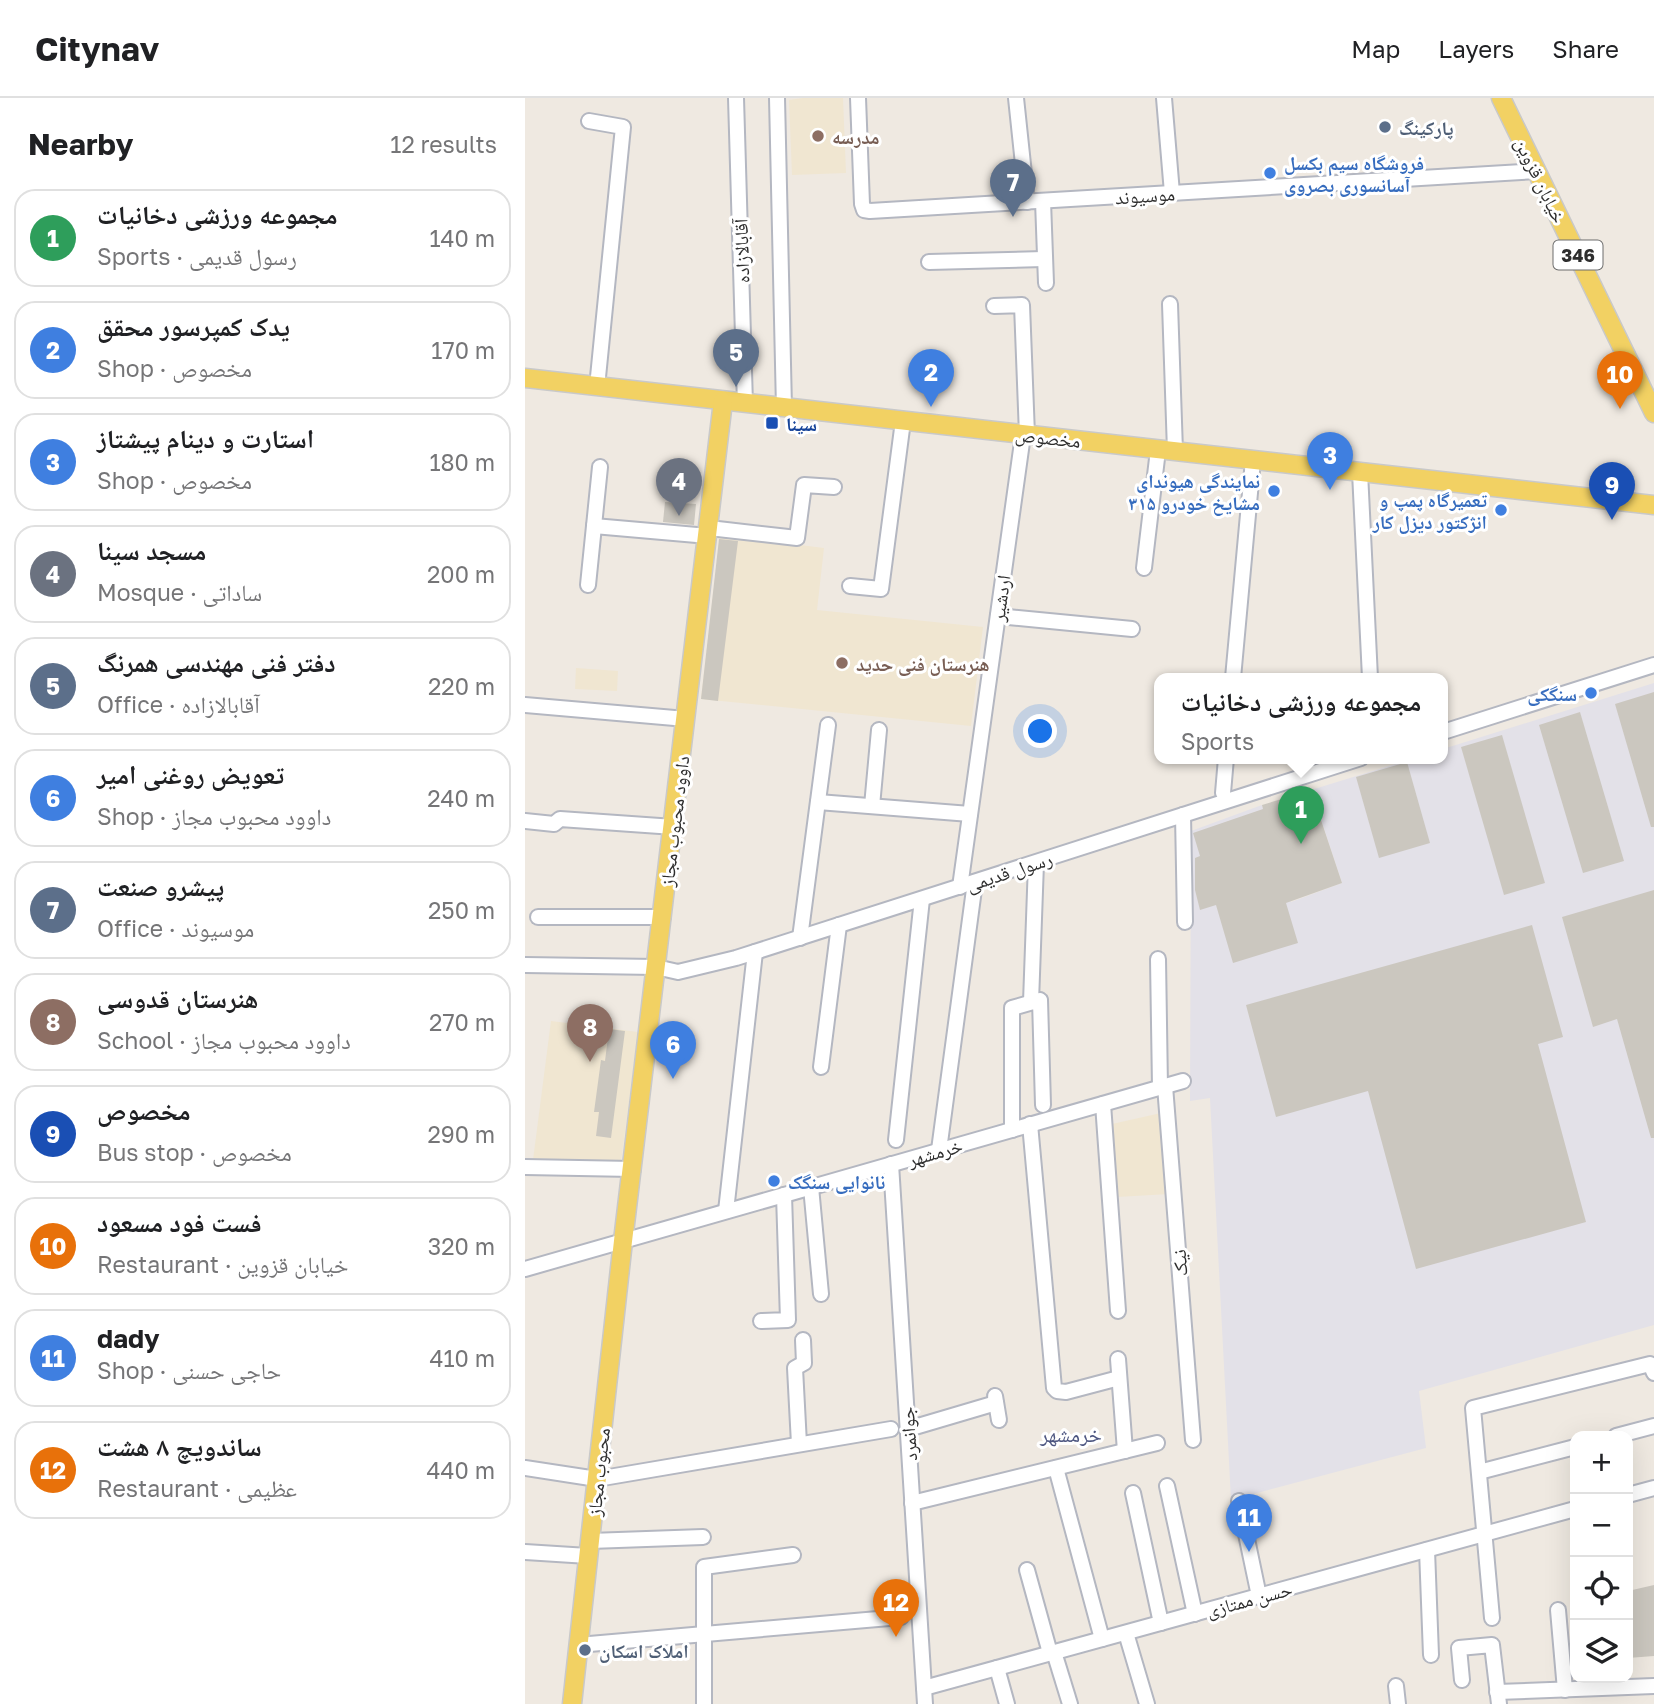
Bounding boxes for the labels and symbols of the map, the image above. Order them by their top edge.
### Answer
place label: پارکینگ [1399,116,1454,140]
marker: پارکینگ [1377,119,1393,135]
place label: مدرسه [832,125,880,148]
marker: مدرسه [810,128,826,144]
street label: خیابان قزوین [1510,134,1571,227]
place label: فروشگاه سیم بکسل آسانسوری بصروی [1284,151,1424,197]
pin: 7 [990,159,1036,217]
marker: فروشگاه سیم بکسل آسانسوری بصروی [1262,165,1278,181]
street label: موسیوند [1114,181,1176,210]
street label: آقابالازاده [728,217,755,284]
road number: 346 [1553,240,1603,270]
pin: 5 [713,329,759,387]
pin: 2 [908,349,954,407]
pin: 10 [1597,351,1643,409]
place label: سینا [786,412,817,435]
marker: سینا [764,415,780,431]
street label: مخصوص [1014,422,1082,453]
pin: 3 [1307,432,1353,490]
pin: 4 [656,458,702,516]
pin: 9 [1589,462,1635,520]
place label: نمایندگی هیوندای ۳۱۵ مشایخ خودرو [1128,469,1260,516]
marker: نمایندگی هیوندای ۳۱۵ مشایخ خودرو [1266,483,1282,499]
place label: تعمیرگاه پمپ و انژکتور دیزل کار [1372,488,1488,534]
marker: تعمیرگاه پمپ و انژکتور دیزل کار [1493,502,1509,518]
street label: اردشیر [985,573,1016,624]
place label: هنرستان فنی حدید [856,652,990,676]
marker: هنرستان فنی حدید [834,655,850,671]
place label: سنگکی [1527,682,1577,706]
marker: سنگکی [1583,685,1599,701]
your location [1023,714,1057,748]
street label: داوود محبوب مجاز [654,754,694,889]
pin: 1 [1278,786,1324,844]
street label: رسول قدیمی [963,846,1055,897]
pin: 8 [567,1004,613,1062]
pin: 6 [650,1021,696,1079]
street label: خرمشهر [904,1133,965,1172]
place label: نانوایی سنگک [788,1170,885,1194]
marker: نانوایی سنگک [766,1173,782,1189]
street label: نیک [1167,1249,1192,1277]
street label: جوانمرد [895,1406,922,1462]
district label: خرمشهر [1039,1421,1102,1447]
street label: محبوب مجاز [582,1427,615,1518]
pin: 11 [1226,1494,1272,1552]
street label: حسن ممتازی [1204,1577,1295,1622]
pin: 12 [873,1579,919,1637]
place label: املاک اسکان [599,1639,689,1663]
marker: املاک اسکان [577,1642,593,1658]

